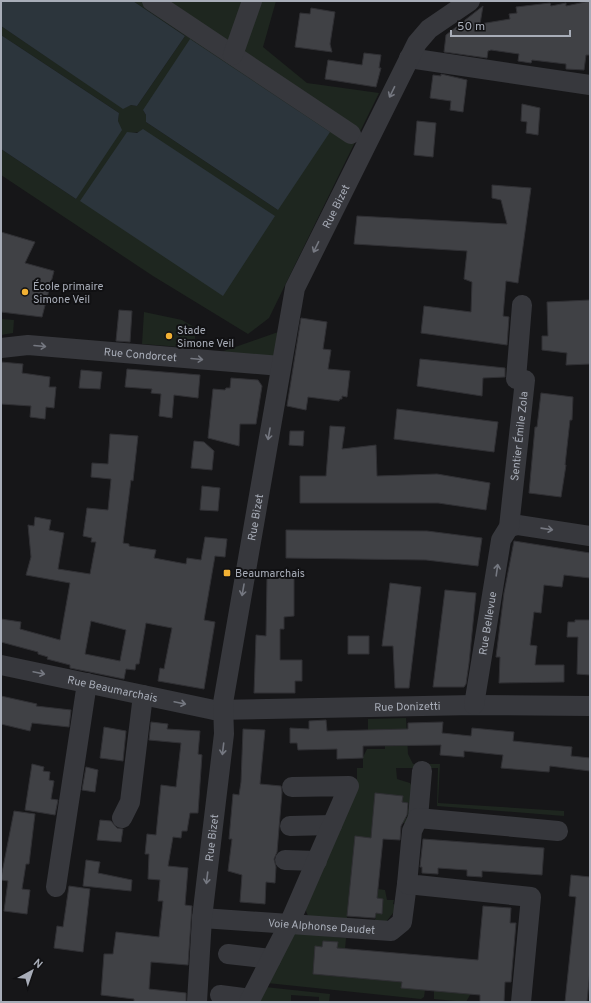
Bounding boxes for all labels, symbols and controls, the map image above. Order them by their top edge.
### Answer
scale bar [451,12,570,38]
text: 50 m [457,19,485,35]
one-way arrow [388,86,395,98]
street label: Rue Bizet [320,182,353,231]
one-way arrow [312,240,319,252]
place label: École primaire Simone Veil [33,279,103,307]
marker: École primaire Simone Veil [20,287,30,297]
place label: Stade Simone Veil [177,324,234,351]
marker: Stade Simone Veil [164,331,174,341]
one-way arrow [33,342,46,349]
street label: Rue Condorcet [103,345,177,365]
one-way arrow [190,356,203,363]
street label: Sentier Émile Zola [508,390,532,482]
one-way arrow [265,427,273,440]
street label: Rue Bizet [245,493,267,542]
one-way arrow [541,525,554,533]
one-way arrow [493,564,501,577]
place label: Beaumarchais [235,567,305,581]
marker: Beaumarchais [222,568,232,578]
one-way arrow [238,583,246,596]
street label: Rue Bellevue [476,590,500,656]
one-way arrow [32,670,45,678]
street label: Rue Beaumarchais [66,673,159,706]
one-way arrow [173,699,186,707]
street label: Rue Donizetti [374,700,441,715]
one-way arrow [219,742,227,755]
street label: Rue Bizet [203,814,222,862]
one-way arrow [203,871,211,884]
street label: Voie Alphonse Daudet [268,917,376,938]
north arrow [12,951,52,991]
text: N [30,956,45,972]

